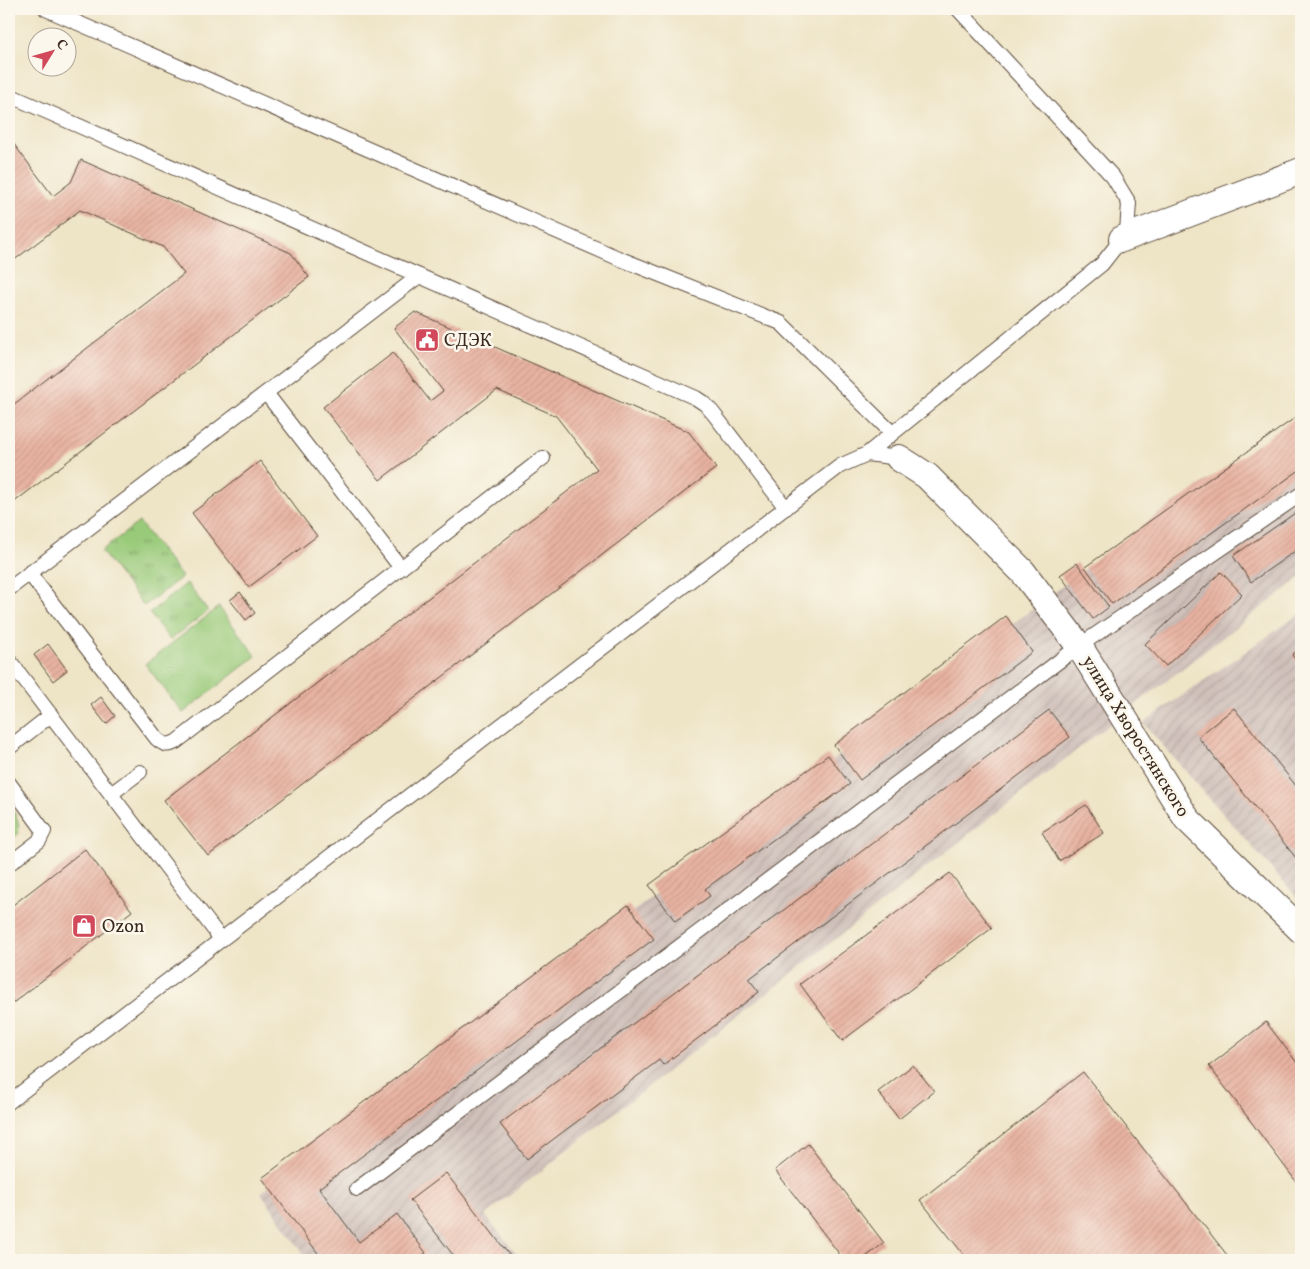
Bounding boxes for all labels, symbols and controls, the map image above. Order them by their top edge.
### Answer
north arrow [28,28,78,78]
text: С [51,36,71,54]
public building icon: СДЭК [414,327,440,353]
place label: СДЭК [444,329,492,354]
street label: улица Хворостянского [1075,651,1195,822]
shop icon: Ozon [71,913,97,939]
place label: Ozon [102,915,145,940]

